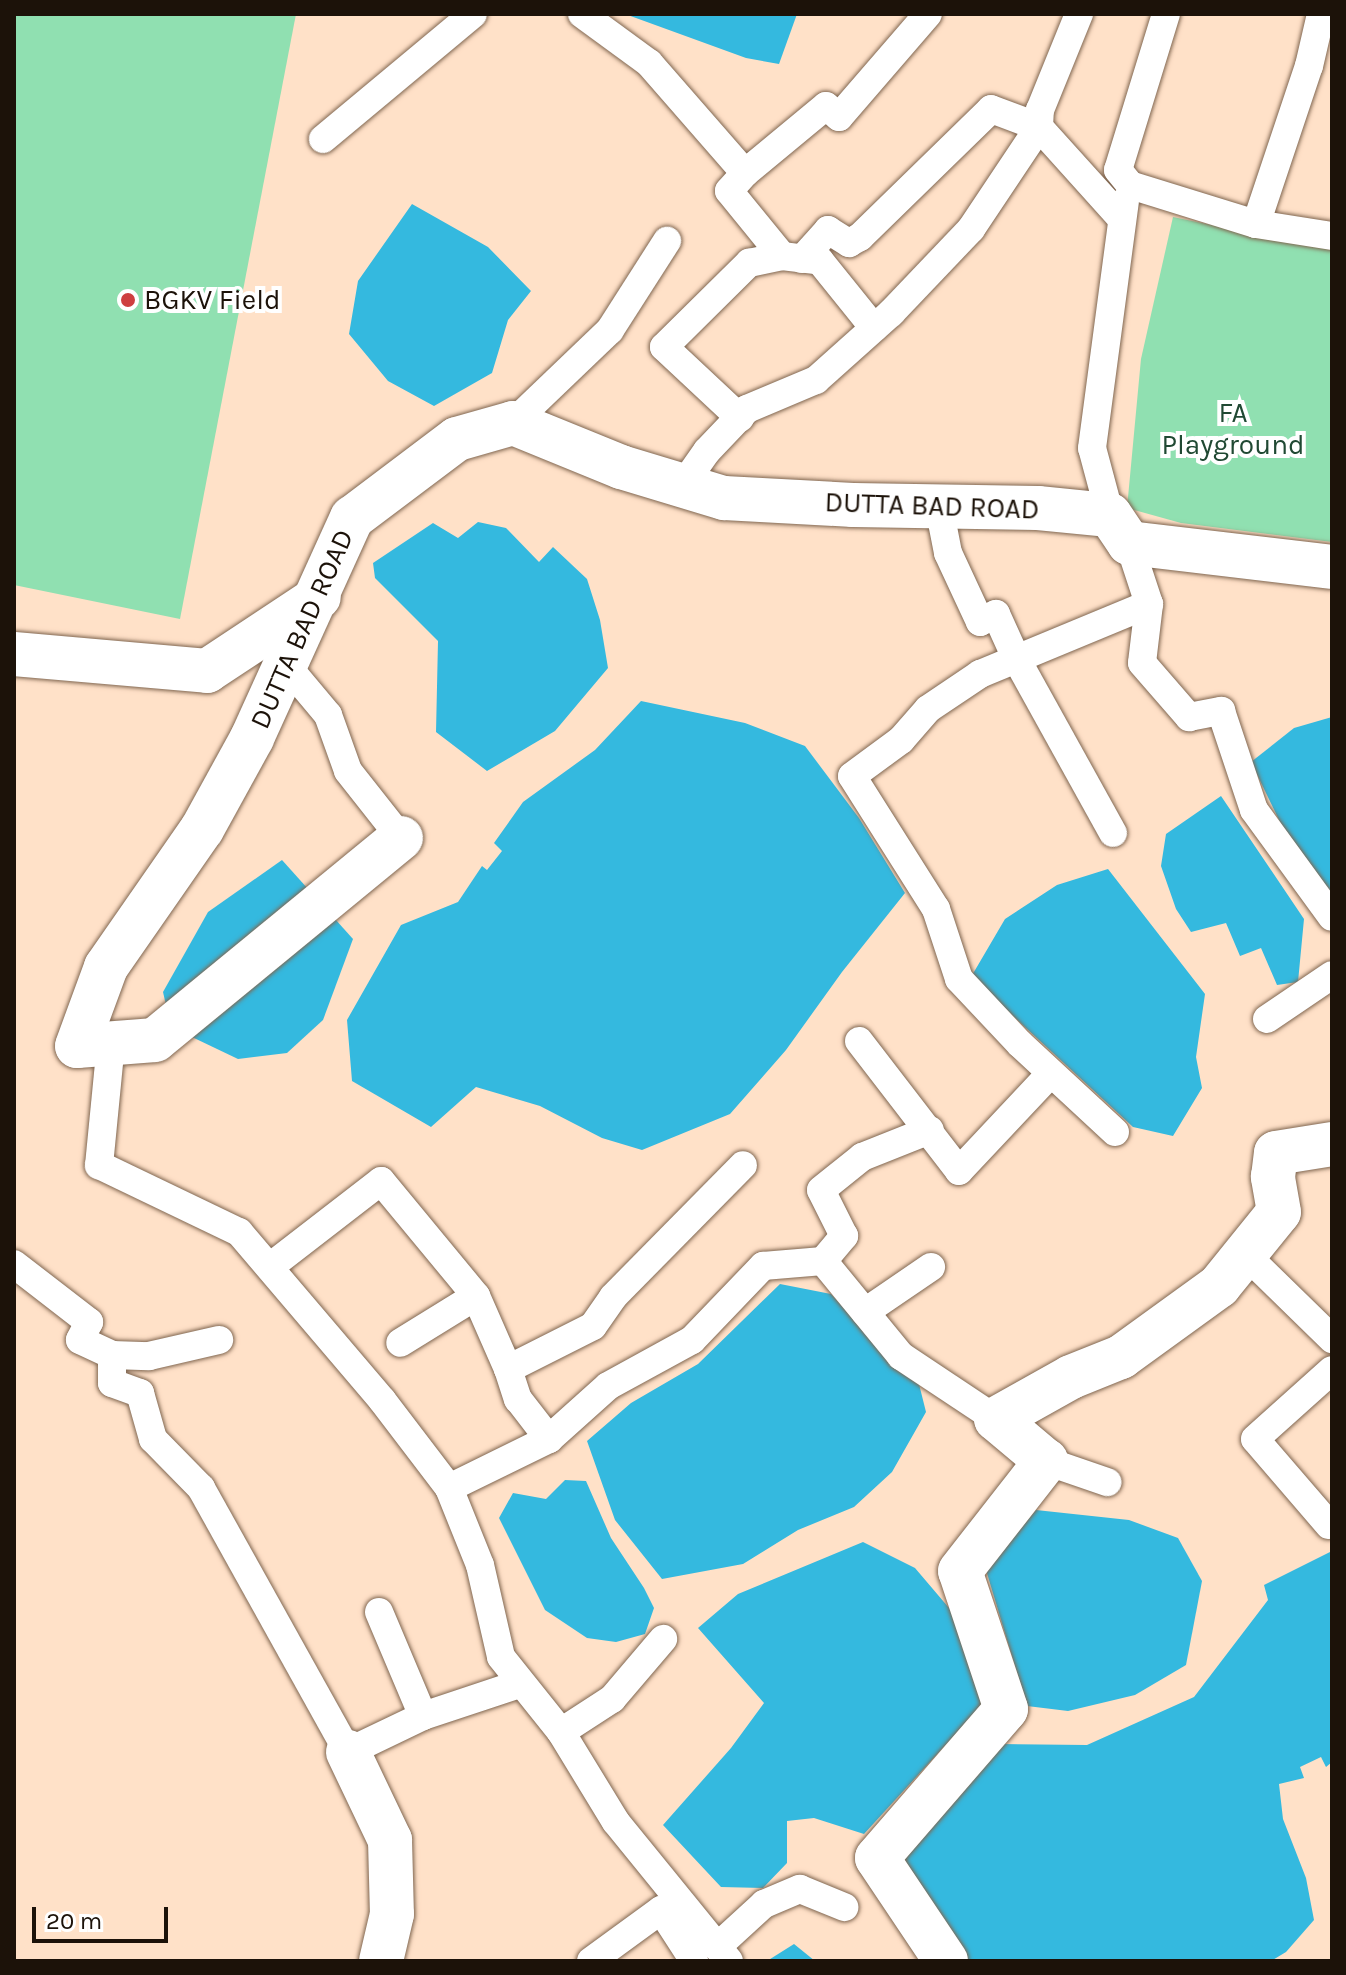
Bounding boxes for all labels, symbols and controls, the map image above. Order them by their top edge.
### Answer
place label: BGKV Field [144,283,281,317]
marker: BGKV Field [119,291,137,309]
park label: FA Playground [1161,396,1305,462]
street label: DUTTA BAD ROAD [824,485,1040,527]
street label: DUTTA BAD ROAD [243,524,361,734]
scale bar [36,1891,172,1941]
text: 20 m [46,1907,102,1935]

